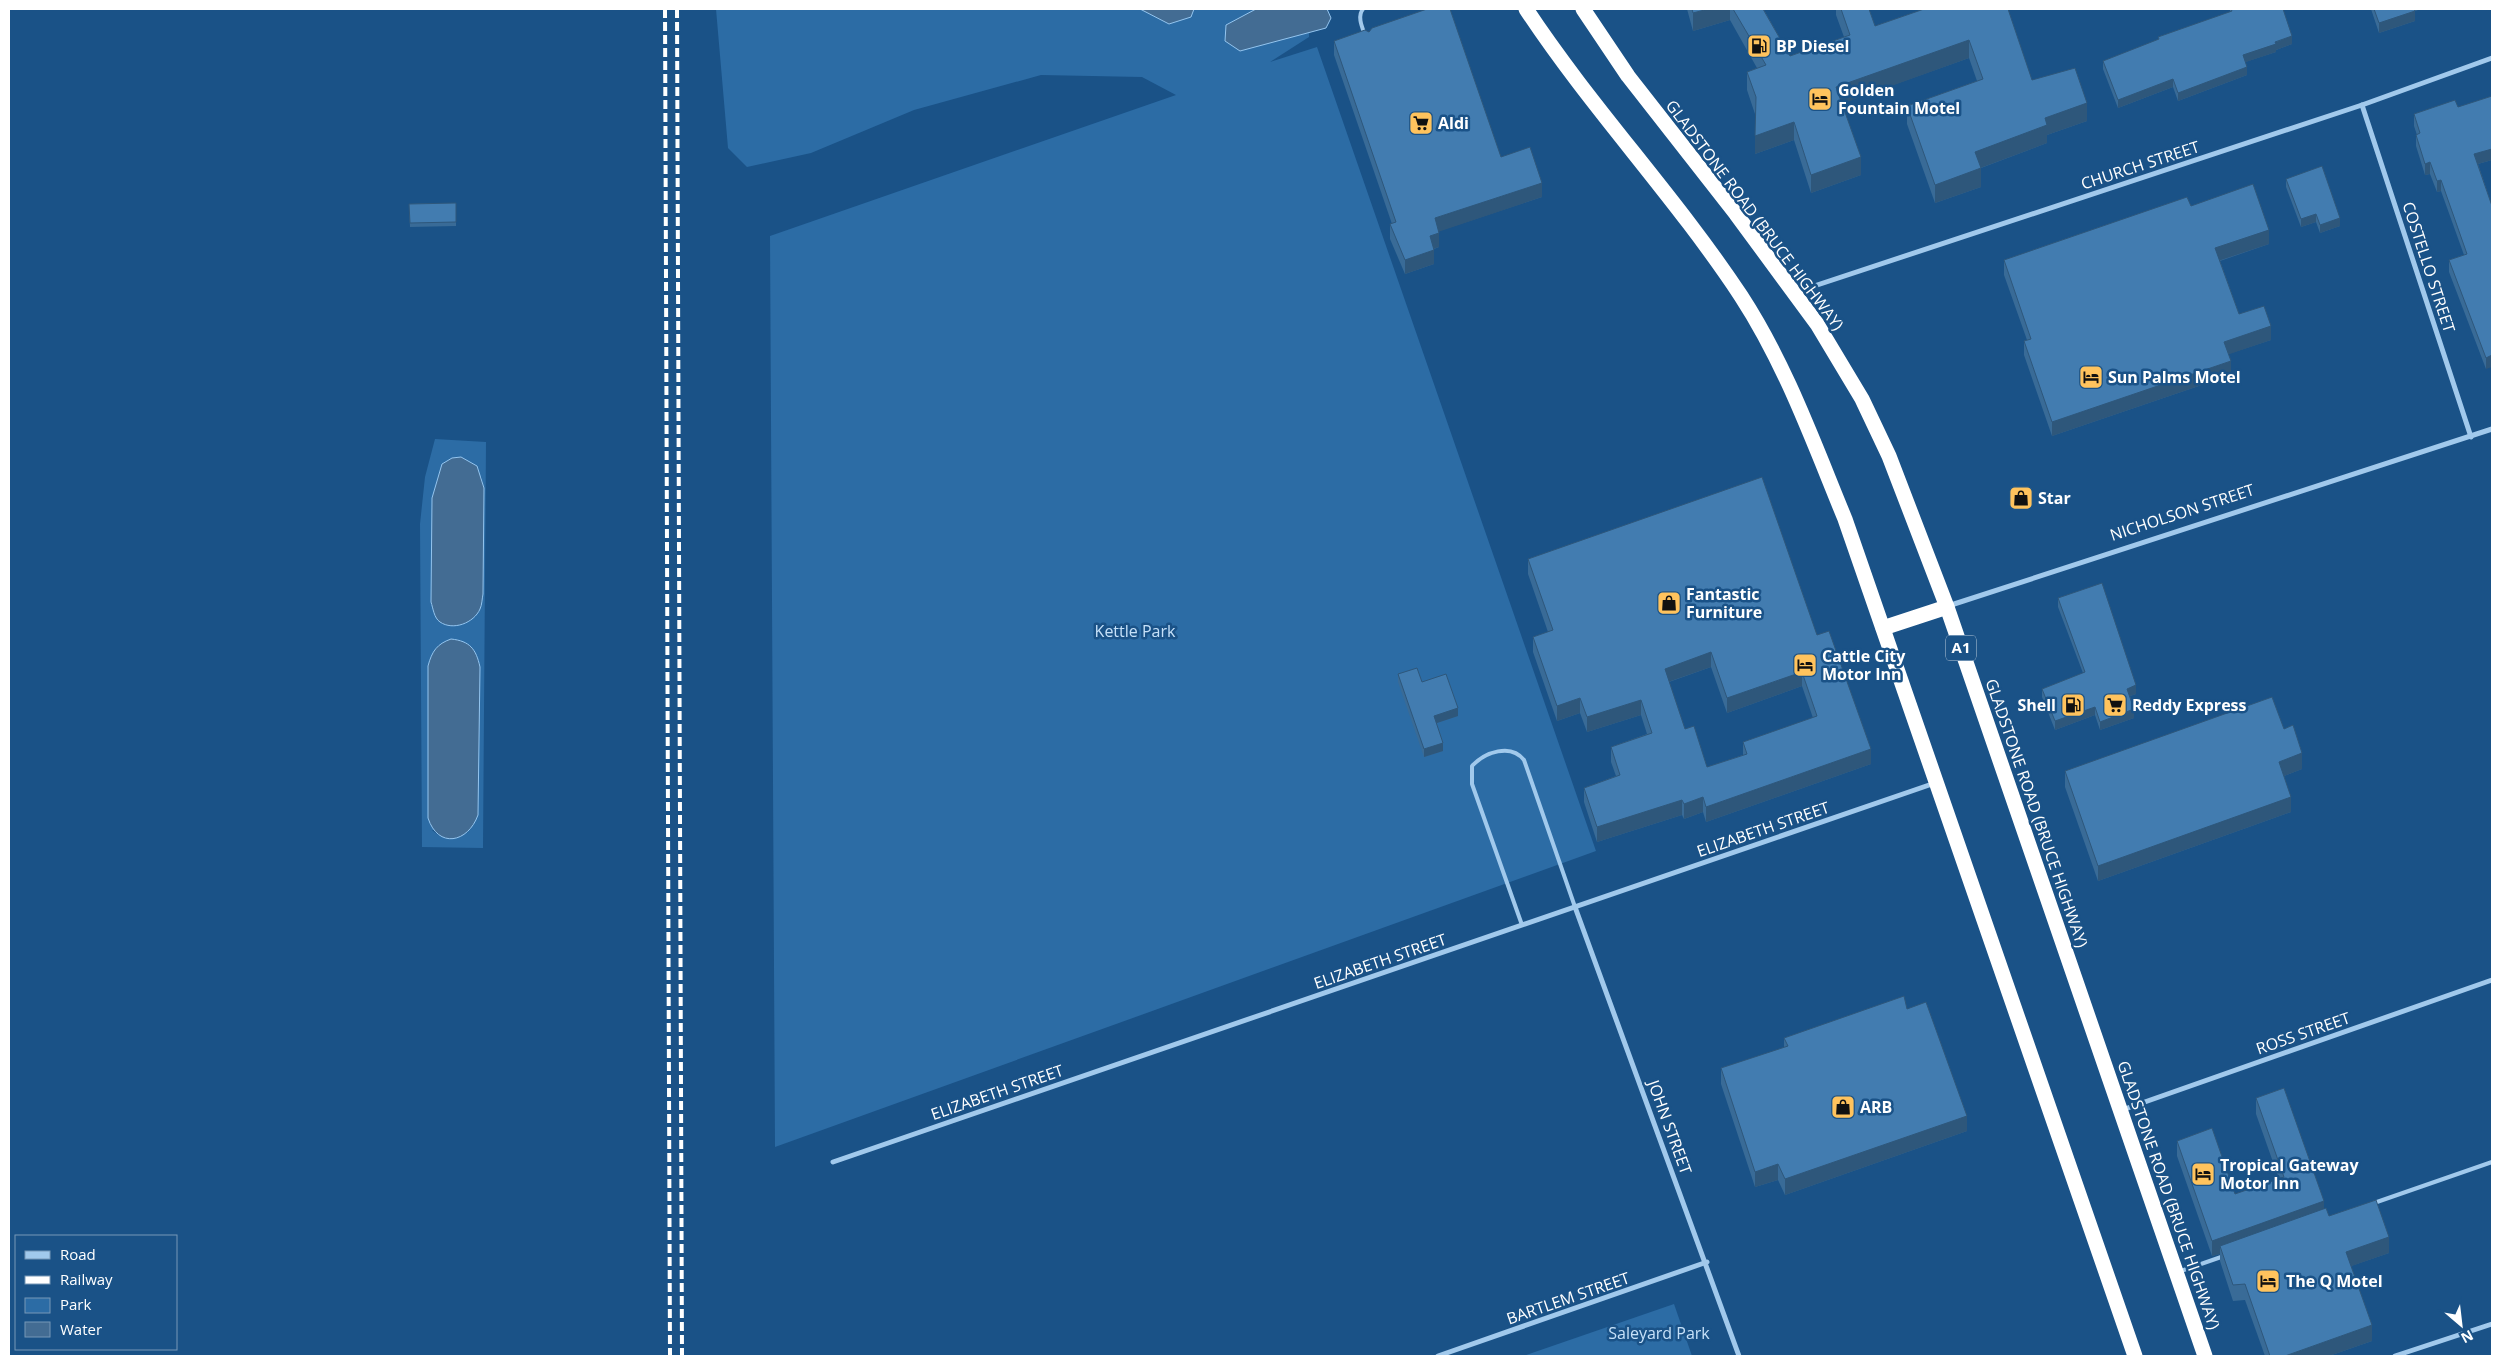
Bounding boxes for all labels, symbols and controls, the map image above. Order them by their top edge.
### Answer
fuel station icon: BP Diesel [1746,33,1772,59]
place label: BP Diesel [1776,35,1849,57]
place label: Golden Fountain Motel [1838,79,1960,119]
hotel icon: Golden Fountain Motel [1807,86,1833,112]
street label: GLADSTONE ROAD (BRUCE HIGHWAY) [1661,95,1849,335]
supermarket icon: Aldi [1408,110,1434,136]
place label: Aldi [1438,112,1469,134]
street label: CHURCH STREET [2078,135,2202,195]
street label: COSTELLO STREET [2397,199,2461,335]
hotel icon: Sun Palms Motel [2078,364,2104,390]
place label: Sun Palms Motel [2108,366,2241,388]
street label: NICHOLSON STREET [2107,478,2257,546]
shop icon: Star [2008,485,2034,511]
place label: Star [2038,487,2071,509]
place label: Fantastic Furniture [1686,583,1762,623]
shop icon: Fantastic Furniture [1656,590,1682,616]
park label: Kettle Park [1095,620,1176,642]
road number: A1 [1946,636,1976,660]
place label: Cattle City Motor Inn [1822,645,1906,685]
hotel icon: Cattle City Motor Inn [1792,652,1818,678]
street label: GLADSTONE ROAD (BRUCE HIGHWAY) [1981,676,2094,951]
fuel station icon: Shell [2060,692,2086,718]
supermarket icon: Reddy Express [2102,692,2128,718]
place label: Shell [2017,694,2056,716]
place label: Reddy Express [2132,694,2247,716]
street label: ELIZABETH STREET [1694,796,1832,862]
street label: ELIZABETH STREET [1311,928,1449,994]
street label: ROSS STREET [2253,1007,2353,1059]
street label: GLADSTONE ROAD (BRUCE HIGHWAY) [2113,1058,2226,1333]
street label: ELIZABETH STREET [928,1059,1066,1125]
street label: JOHN STREET [1642,1075,1697,1177]
shop icon: ARB [1830,1094,1856,1120]
place label: ARB [1860,1096,1892,1118]
place label: Tropical Gateway Motor Inn [2220,1154,2359,1194]
hotel icon: Tropical Gateway Motor Inn [2190,1161,2216,1187]
legend [15,1235,178,1350]
text: Road [60,1244,96,1264]
street label: BARTLEM STREET [1503,1267,1633,1329]
hotel icon: The Q Motel [2255,1268,2281,1294]
text: Railway [60,1269,113,1289]
place label: The Q Motel [2286,1270,2383,1292]
text: Park [60,1294,91,1314]
north arrow [2436,1300,2486,1350]
text: Water [60,1319,102,1339]
park label: Saleyard Park [1608,1322,1710,1344]
text: N [2458,1326,2477,1348]

